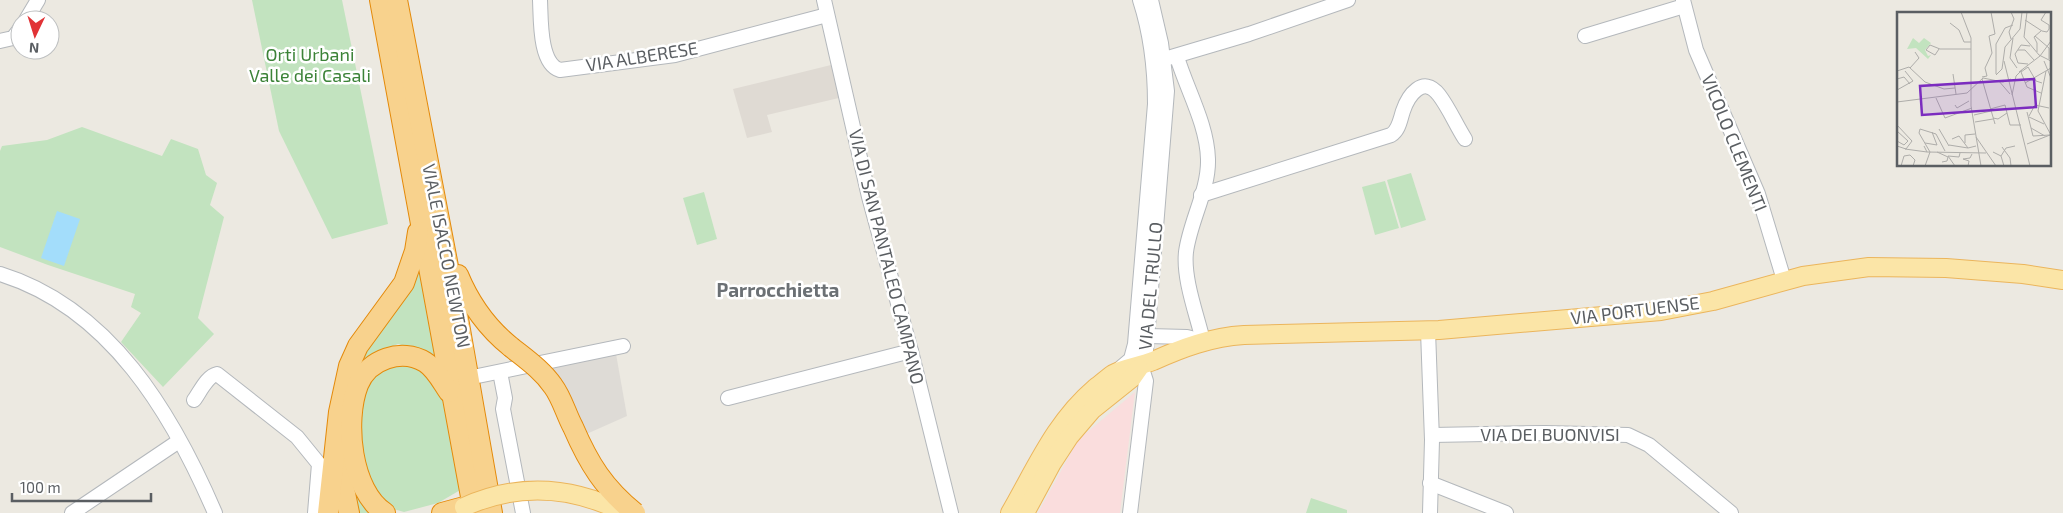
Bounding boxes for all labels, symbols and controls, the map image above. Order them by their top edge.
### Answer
north arrow [10,10,60,60]
inset map [1897,12,2050,166]
street label: VIA ALBERESE [584,36,699,76]
text: N [28,40,40,57]
park label: Orti Urbani Valle dei Casali [249,43,371,86]
street label: VICOLO CLEMENTI [1697,71,1772,214]
street label: VIA DI SAN PANTALEO CAMPANO [845,127,929,387]
street label: VIALE ISACCO NEWTON [418,162,476,350]
street label: VIA DEL TRULLO [1133,221,1167,351]
district label: Parrocchietta [717,278,839,301]
street label: VIA PORTUENSE [1569,291,1700,329]
street label: VIA DEI BUONVISI [1480,423,1620,445]
scale bar [12,470,151,502]
text: 100 m [20,478,61,496]

